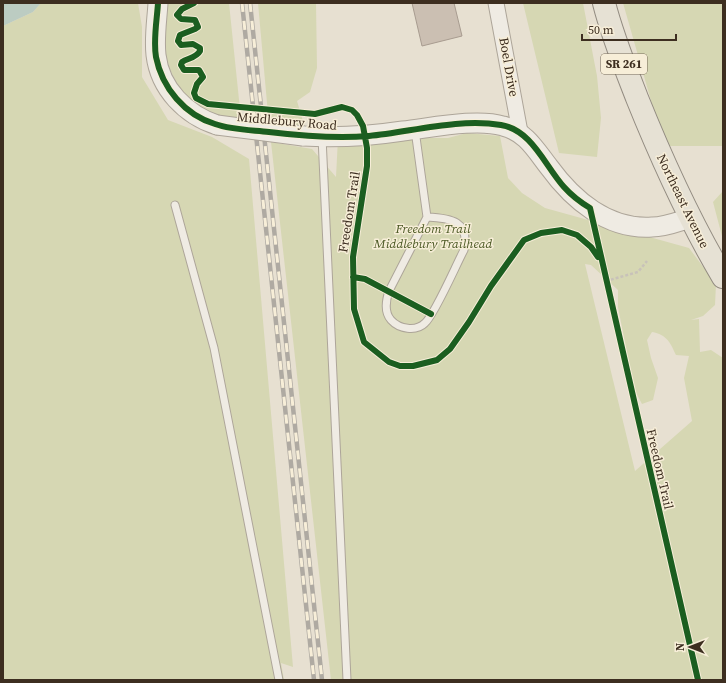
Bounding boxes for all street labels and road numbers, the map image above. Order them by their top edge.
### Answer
street label: Boel Drive [495,36,523,98]
road number: SR 261 [601,54,647,74]
street label: Middlebury Road [236,108,338,134]
street label: Northeast Avenue [653,151,713,251]
street label: Freedom Trail [334,170,364,254]
street label: Freedom Trail [642,427,678,511]

